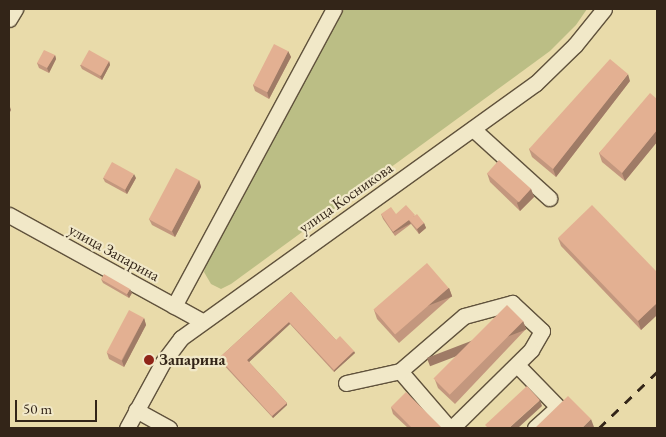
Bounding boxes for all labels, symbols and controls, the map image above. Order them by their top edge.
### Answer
street label: улица Косникова [295,159,397,237]
street label: улица Запарина [65,220,163,286]
place label: Запарина [159,350,225,370]
marker: Запарина [143,354,155,366]
scale bar [18,390,100,422]
text: 50 m [23,399,52,418]

